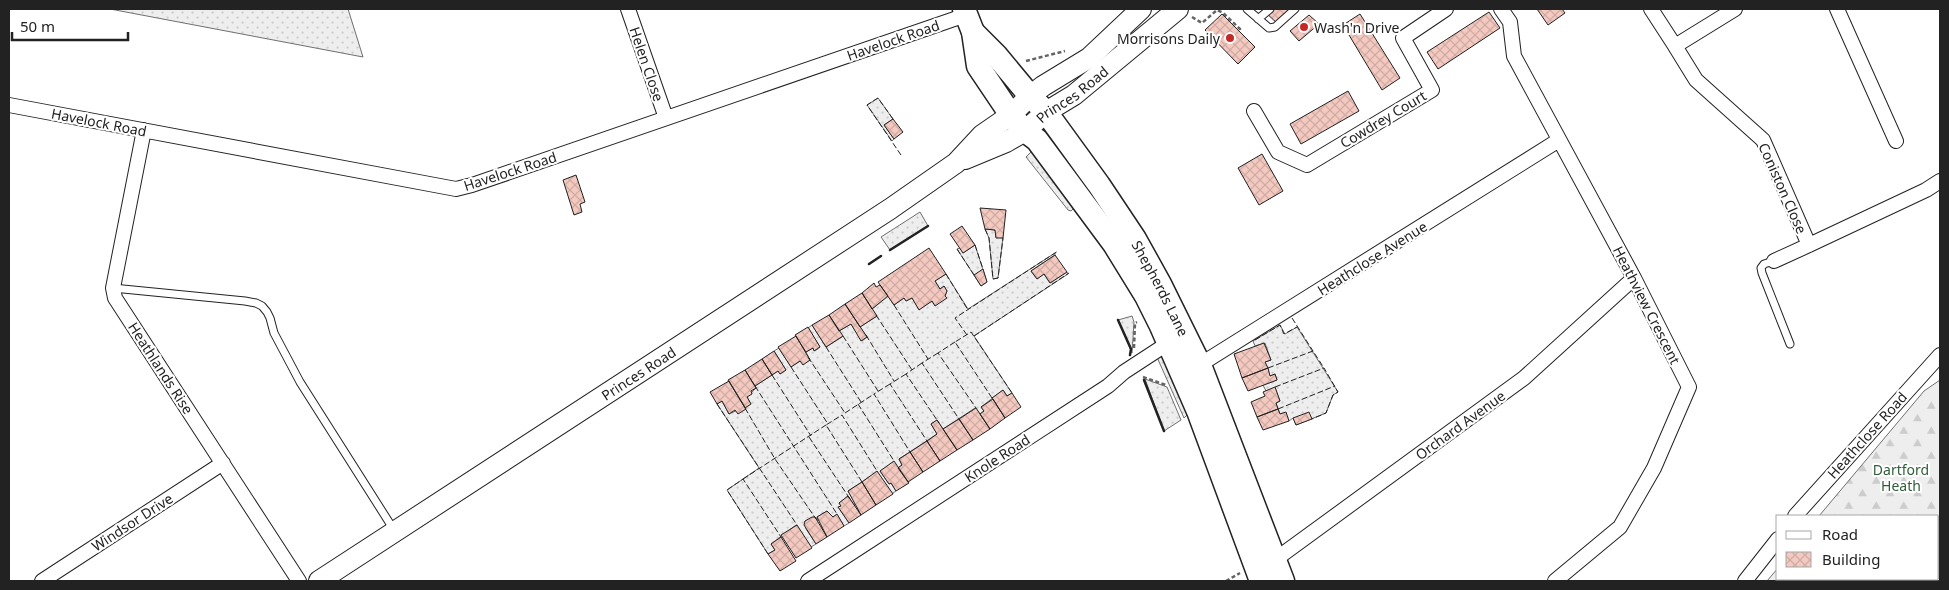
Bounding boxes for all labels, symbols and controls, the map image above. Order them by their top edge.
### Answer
scale bar [12,10,129,42]
street label: Havelock Road [844,15,942,65]
text: 50 m [20,16,55,36]
place label: Wash'n Drive [1314,18,1400,37]
marker: Wash'n Drive [1298,21,1310,33]
street label: Helen Close [625,24,669,104]
place label: Morrisons Daily [1117,29,1221,48]
marker: Morrisons Daily [1224,32,1236,44]
street label: Princes Road [1031,61,1112,127]
street label: Cowdrey Court [1336,86,1430,152]
street label: Havelock Road [50,103,148,141]
street label: Coniston Close [1754,140,1812,237]
street label: Havelock Road [461,147,559,195]
street label: Heathclose Avenue [1314,216,1431,299]
street label: Shepherds Lane [1128,237,1194,339]
street label: Heathview Crescent [1609,243,1685,367]
street label: Heathlands Rise [124,318,198,418]
street label: Princes Road [597,342,679,404]
street label: Orchard Avenue [1411,386,1509,464]
street label: Heathclose Road [1823,388,1911,482]
street label: Knole Road [961,430,1033,486]
park label: Dartford Heath [1873,460,1929,495]
street label: Windsor Drive [88,489,176,555]
legend [1776,515,1939,580]
text: Road [1822,524,1858,544]
text: Building [1822,549,1880,569]

